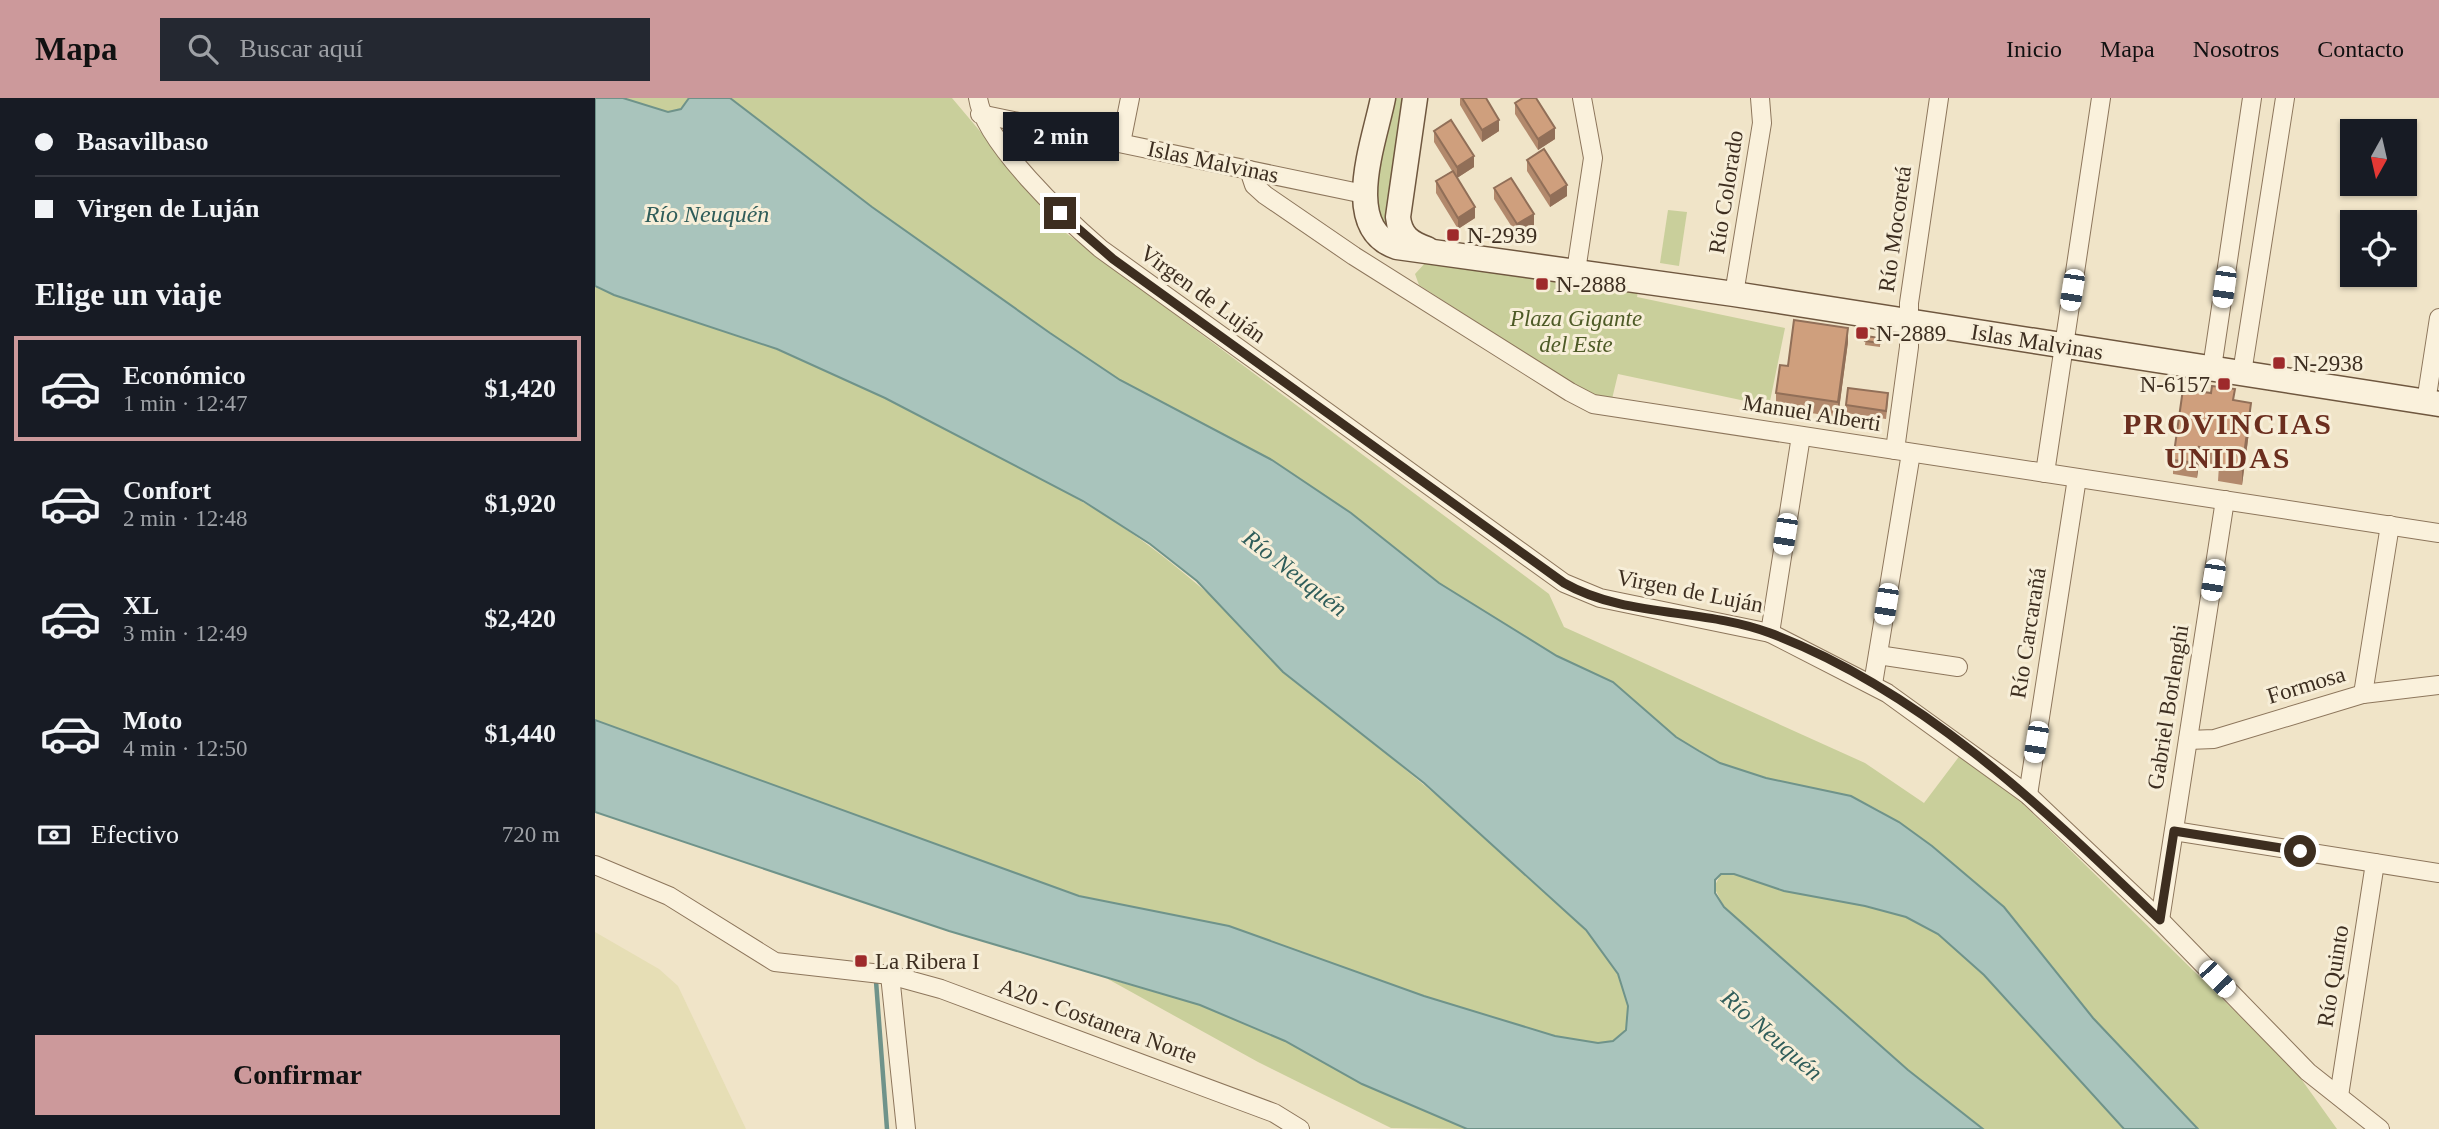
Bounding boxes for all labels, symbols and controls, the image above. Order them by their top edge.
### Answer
search box [160,18,650,81]
icon: search [184,30,222,68]
text: Mapa [35,31,118,67]
text: Buscar aquí [240,34,363,63]
text: Inicio [2006,36,2062,62]
text: Mapa [2100,36,2155,62]
text: Nosotros [2193,36,2279,62]
text: Contacto [2317,36,2404,62]
callout: 2 min [1002,111,1118,160]
north arrow [2340,119,2417,196]
map controls [2340,119,2417,287]
text: 2 min [1033,124,1089,149]
text: Basavilbaso [77,127,209,156]
street label: Río Colorado [1704,129,1748,255]
street label: Islas Malvinas [1145,136,1281,188]
street label: Río Mocoretá [1874,164,1916,294]
text: Virgen de Luján [77,194,260,223]
route end [1044,197,1076,229]
water label: Río Neuquén [644,201,769,227]
button: locate [2340,210,2417,287]
place label: N-2939 [1467,223,1537,248]
marker: N-2939 [1445,227,1461,243]
street label: Virgen de Luján [1135,240,1271,348]
car [2211,265,2238,309]
car [2059,268,2086,312]
place label: N-2888 [1556,272,1626,297]
text: Elige un viaje [35,276,222,312]
marker: N-2888 [1534,276,1550,292]
park label: Plaza Gigante del Este [1509,306,1642,357]
street label: Islas Malvinas [1969,319,2105,365]
place label: N-2889 [1876,321,1946,346]
marker: N-2889 [1854,325,1870,341]
place label: N-2938 [2293,351,2363,376]
marker: N-2938 [2271,355,2287,371]
icon: car [39,357,102,420]
text: Económico [123,361,246,390]
place label: N-6157 [2140,372,2210,397]
text: $1,420 [485,374,556,403]
marker: N-6157 [2216,376,2232,392]
street label: Manuel Alberti [1741,390,1883,436]
text: 1 min · 12:47 [123,391,248,416]
district label: PROVINCIAS UNIDAS [2123,407,2333,474]
icon: car [39,472,102,535]
text: Confort [123,476,211,505]
text: $1,920 [485,489,556,518]
text: 2 min · 12:48 [123,506,248,531]
car [1772,512,1799,556]
water label: Río Neuquén [1237,524,1352,622]
car [2200,558,2227,602]
street label: Virgen de Luján [1615,565,1766,618]
street label: Río Carcarañá [2005,566,2051,700]
car [1873,582,1900,626]
icon: car [39,587,102,650]
text: XL [123,591,159,620]
text: $2,420 [485,604,556,633]
text: 3 min · 12:49 [123,621,248,646]
street label: Gabriel Borlenghi [2143,623,2193,791]
street label: Formosa [2264,661,2348,709]
icon: car [39,702,102,765]
text: Moto [123,706,182,735]
text: $1,440 [485,719,556,748]
car [2023,720,2050,764]
text: 4 min · 12:50 [123,736,248,761]
icon: cash [35,816,73,854]
text: Efectivo [91,820,179,849]
text: 720 m [502,822,560,847]
route start [2284,835,2316,867]
street label: Río Quinto [2313,923,2353,1029]
place label: La Ribera I [875,949,980,974]
marker: La Ribera I [853,953,869,969]
car [2195,957,2240,1001]
street label: A20 - Costanera Norte [996,974,1200,1068]
water label: Río Neuquén [1716,984,1828,1086]
button: Confirmar [35,1035,560,1115]

